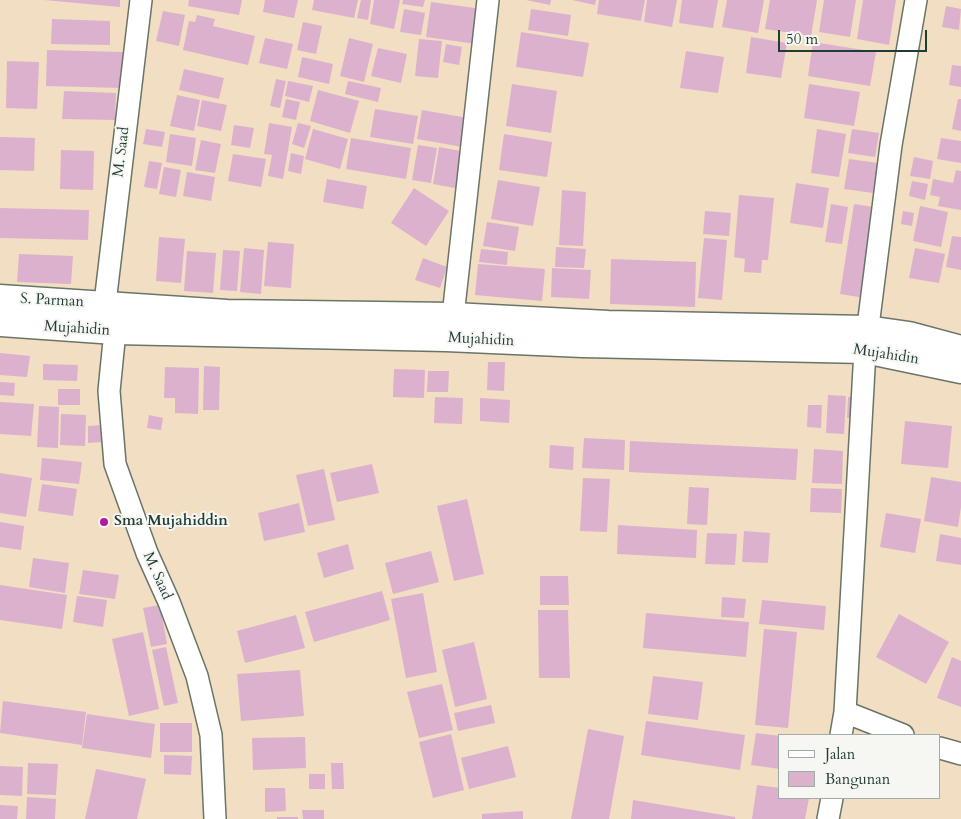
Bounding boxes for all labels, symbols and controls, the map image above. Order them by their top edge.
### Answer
scale bar [781,20,930,52]
text: 50 m [786,29,818,49]
street label: M. Saad [110,126,134,178]
street label: S. Parman [20,290,84,312]
street label: Mujahidin [43,318,111,340]
street label: Mujahidin [447,329,515,351]
street label: Mujahidin [852,341,920,369]
place label: Sma Mujahiddin [114,513,228,531]
marker: Sma Mujahiddin [98,516,110,528]
street label: M. Saad [139,549,175,603]
legend [778,734,941,799]
text: Jalan [825,744,855,764]
text: Bangunan [825,769,890,789]

